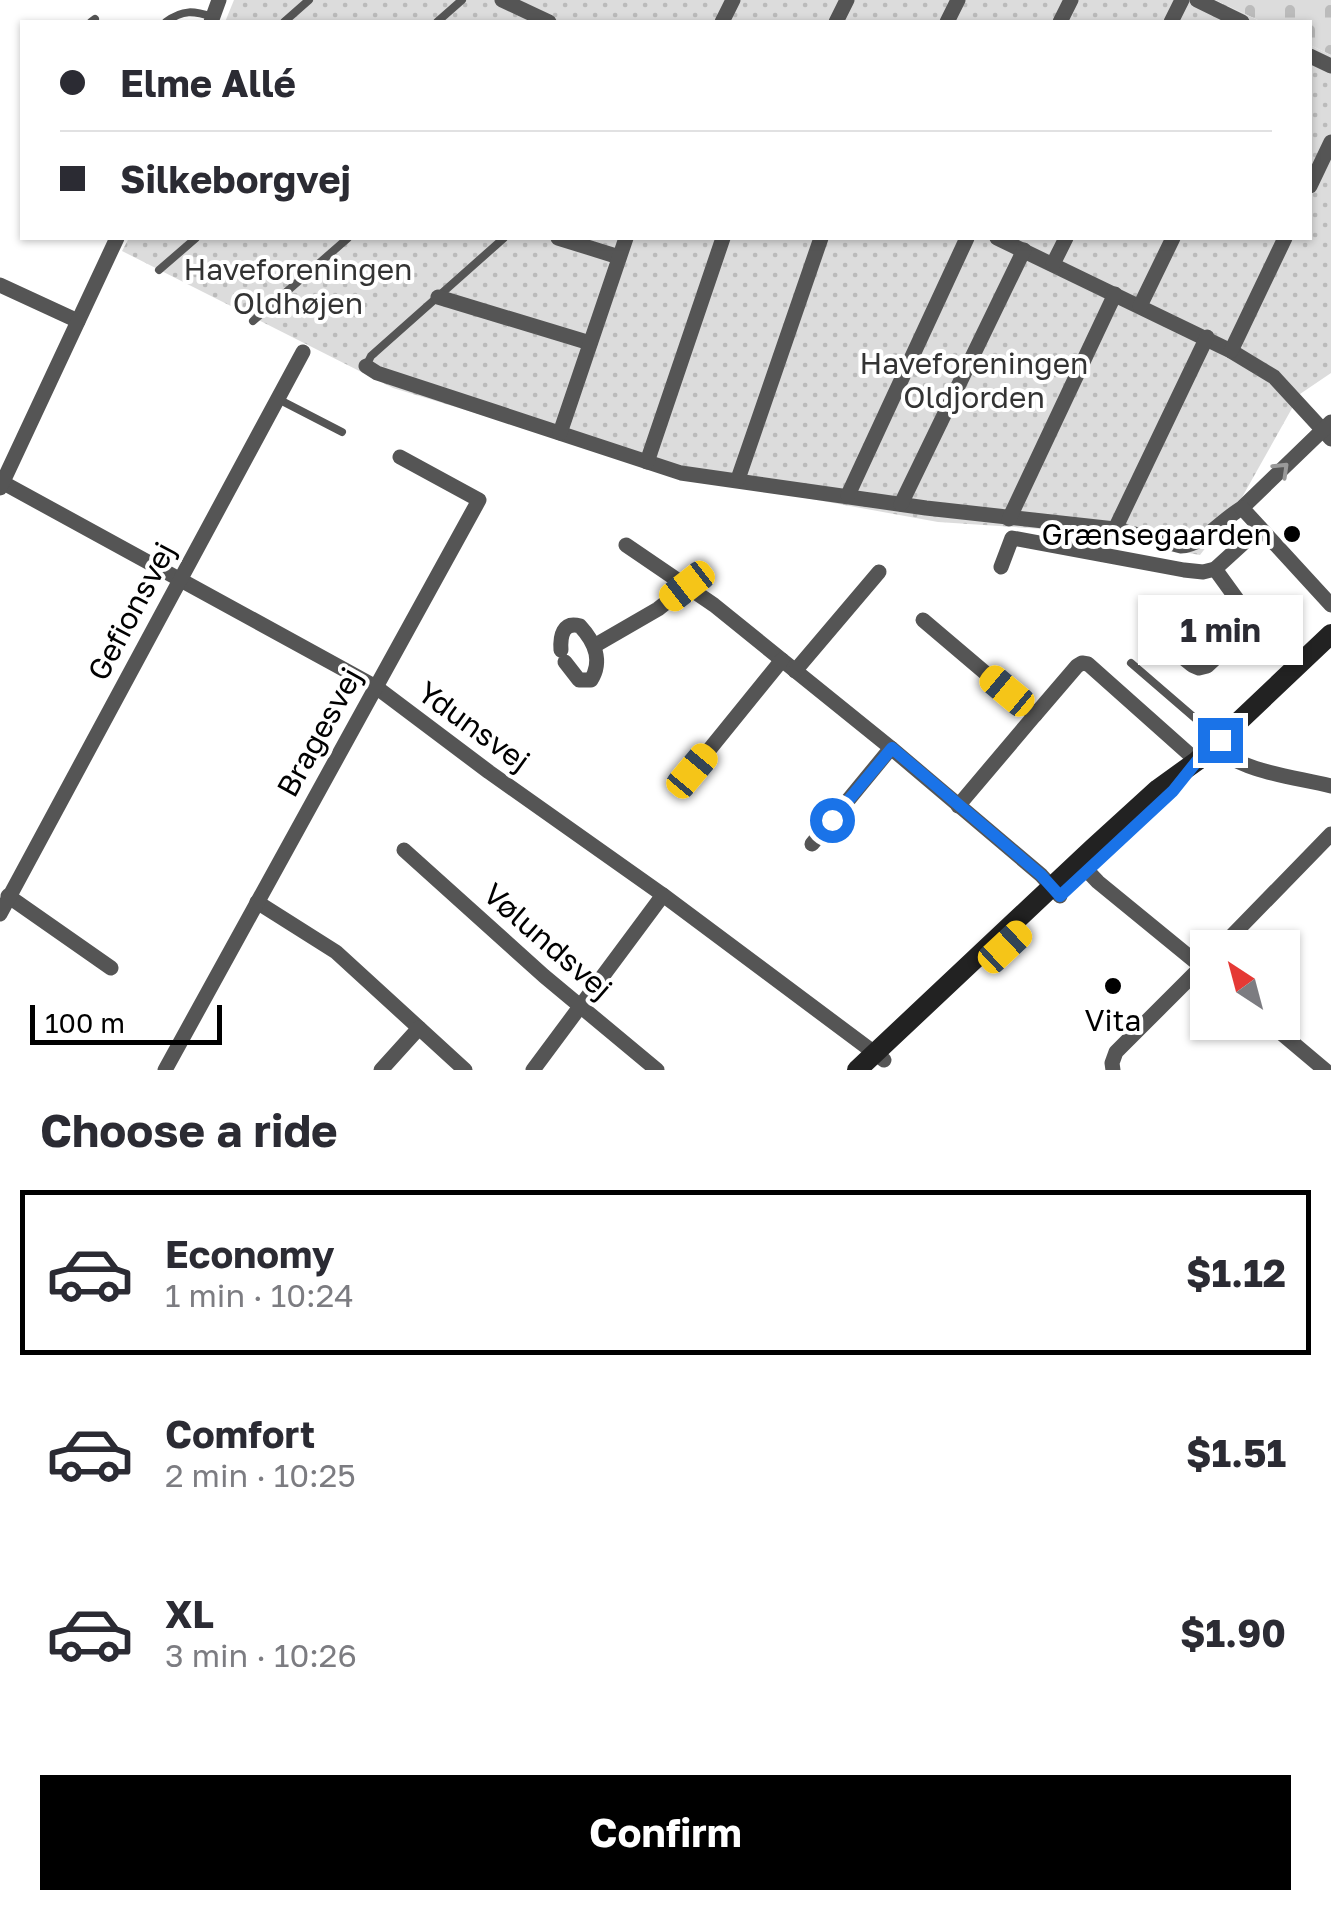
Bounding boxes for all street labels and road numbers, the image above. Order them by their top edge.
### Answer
street label: Gefionsvej [80,536,182,686]
street label: Bragesvej [269,661,369,803]
street label: Ydunsvej [411,673,537,779]
street label: Vølundsvej [476,875,620,1007]

